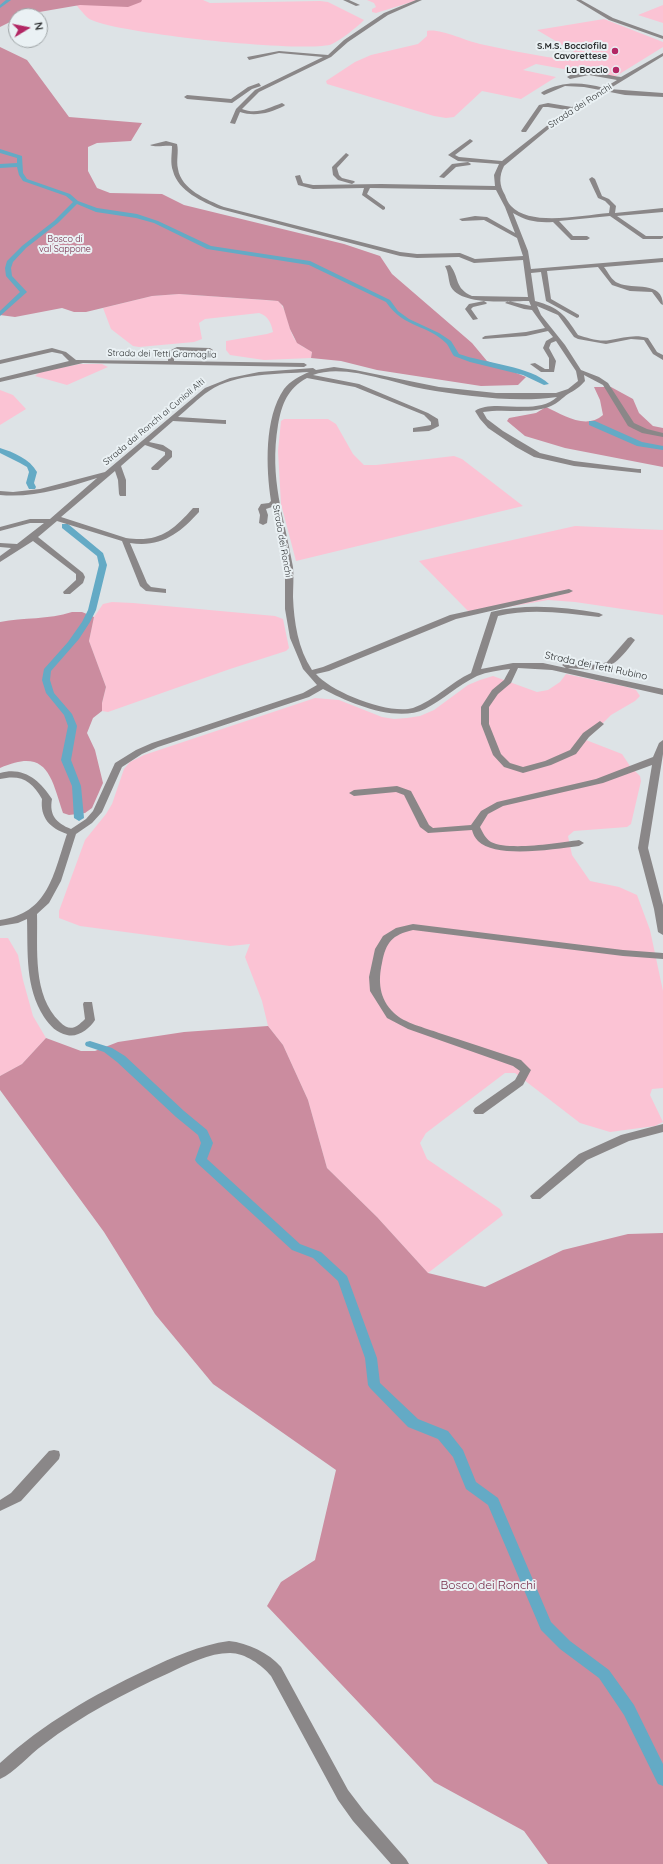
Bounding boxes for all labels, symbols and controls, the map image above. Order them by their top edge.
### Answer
north arrow [8,8,48,48]
text: N [31,21,46,31]
place label: S.M.S. Bocciofila Cavorettese [537,41,607,62]
marker: S.M.S. Bocciofila Cavorettese [610,46,620,56]
place label: La Boccio [566,65,608,75]
marker: La Boccio [611,65,621,75]
street label: Strada dei Ronchi [546,81,614,131]
park label: Bosco di val Sappone [39,234,91,255]
street label: Strada dei Tetti Gramaglia [107,348,217,360]
street label: Strada dai Ronchi ai Cunioli Alti [101,376,207,468]
street label: Strada dei Ronchi [270,504,294,578]
street label: Strada dei Tetti Rubino [544,649,648,683]
park label: Bosco dei Ronchi [440,1578,536,1592]

